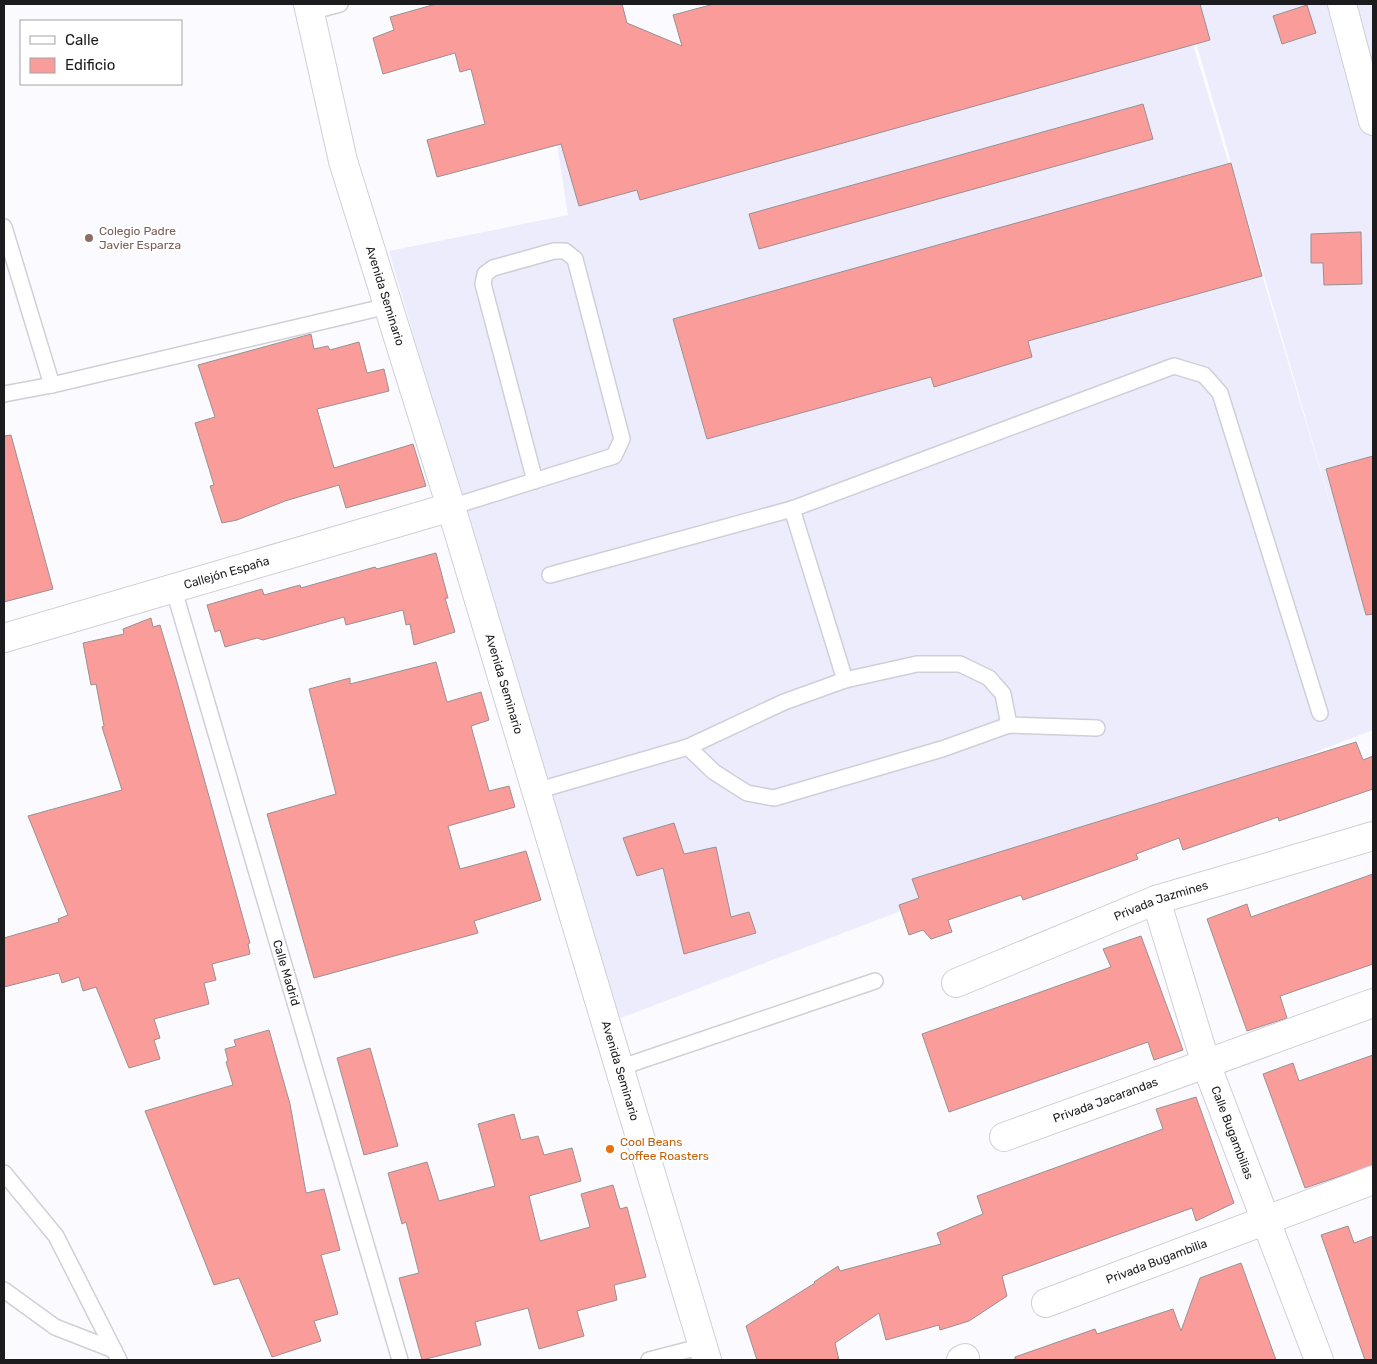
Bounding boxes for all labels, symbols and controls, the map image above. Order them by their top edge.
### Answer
legend [20,20,182,85]
text: Calle [65,31,99,49]
text: Edificio [65,56,115,74]
place label: Colegio Padre Javier Esparza [99,224,181,252]
marker: Colegio Padre Javier Esparza [83,232,95,244]
street label: Avenida Seminario [363,244,407,347]
street label: Callejón España [182,554,271,592]
street label: Avenida Seminario [482,632,526,736]
street label: Privada Jazmines [1112,878,1210,924]
street label: Calle Madrid [270,938,303,1007]
street label: Avenida Seminario [599,1019,642,1123]
street label: Privada Jacarandas [1051,1075,1160,1126]
street label: Calle Bugambilias [1208,1084,1256,1181]
place label: Cool Beans Coffee Roasters [620,1135,709,1163]
marker: Cool Beans Coffee Roasters [604,1143,616,1155]
street label: Privada Bugambilia [1104,1236,1209,1287]

